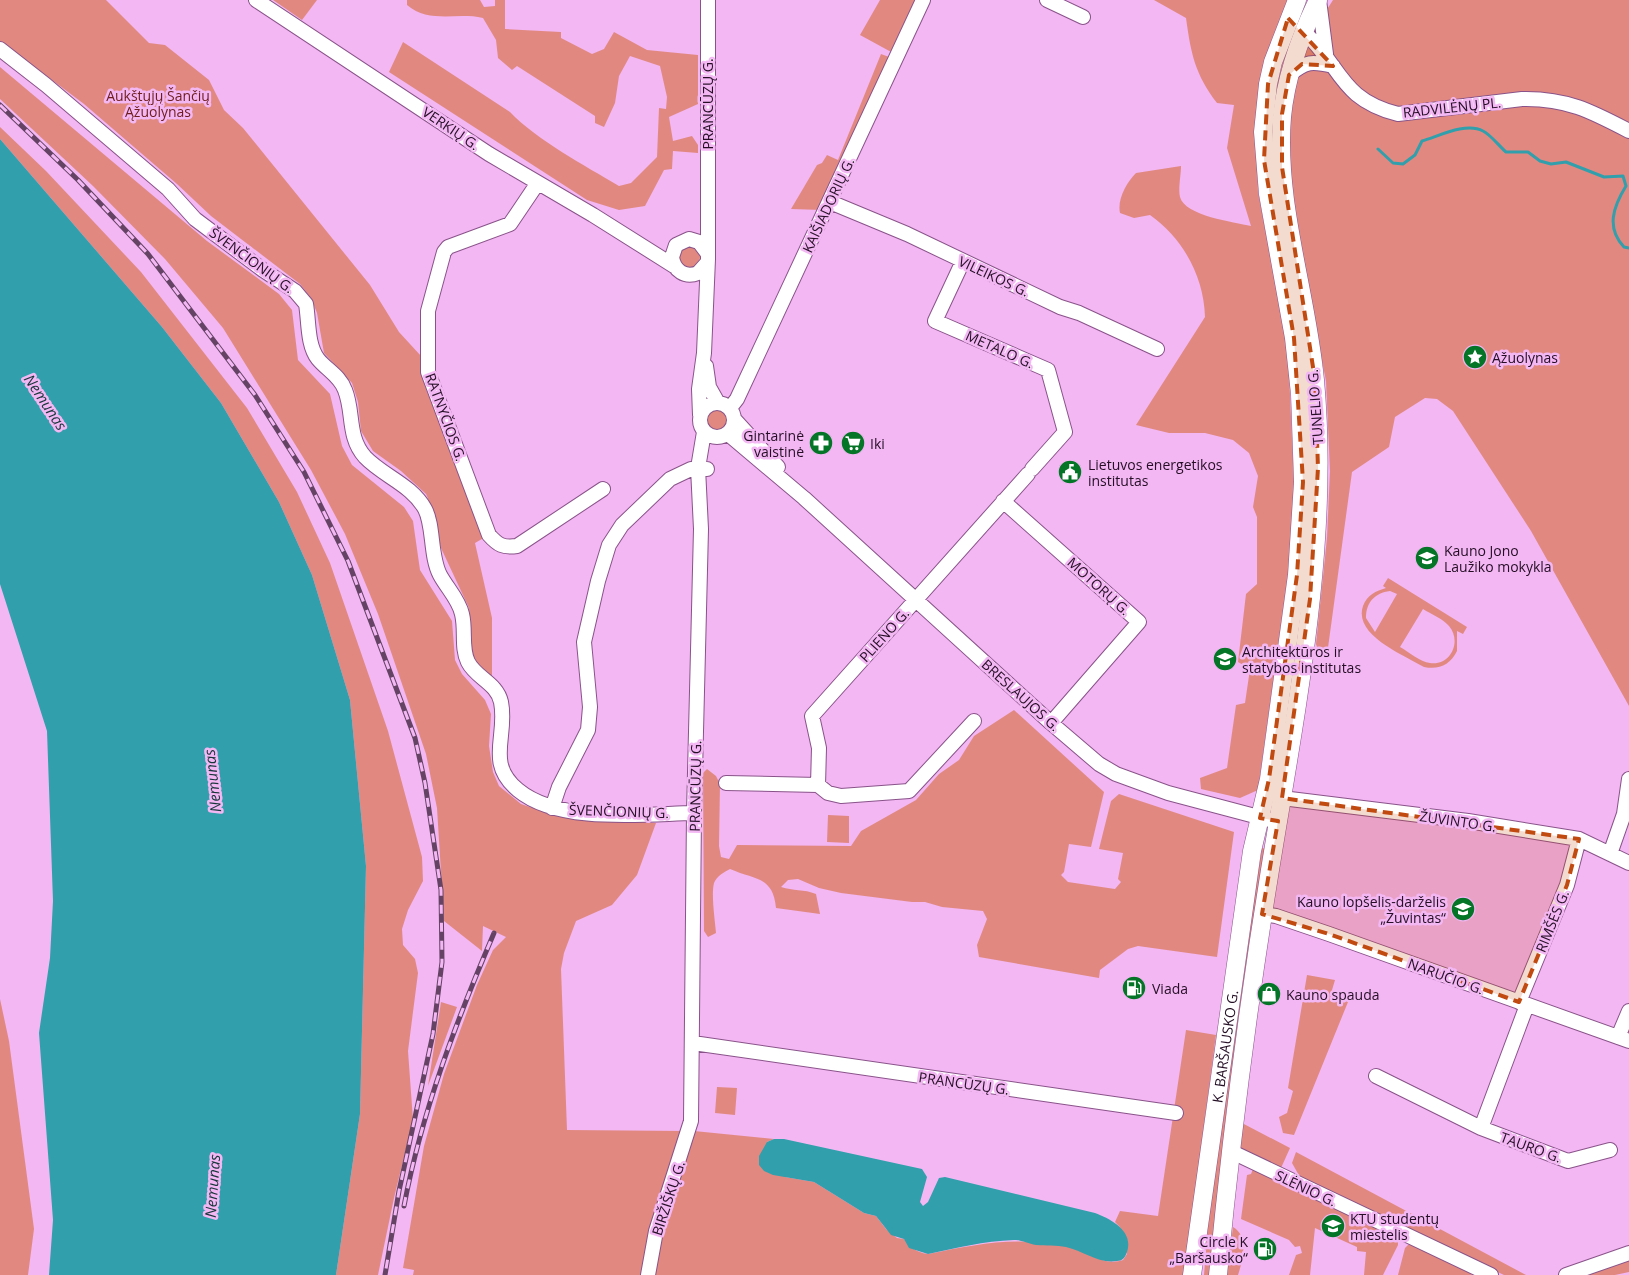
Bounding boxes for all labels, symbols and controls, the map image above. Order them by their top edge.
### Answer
street label: PRANCŪZŲ G. [698,58,717,150]
park label: Aukštųjų Šančių Ąžuolynas [106,86,210,121]
street label: RADVILĖNŲ PL. [1402,92,1502,122]
street label: VERKIŲ G. [419,102,483,154]
street label: KAIŠIADORIŲ G. [798,154,858,256]
street label: ŠVENČIONIŲ G. [206,223,298,297]
street label: VILEIKOS G. [956,251,1032,301]
street label: METALO G. [963,326,1037,372]
place icon: Ąžuolynas [1462,344,1488,370]
place label: Ąžuolynas [1492,348,1558,367]
street label: TUNELIO G. [1303,369,1327,445]
water label: Nemunas [20,370,72,434]
street label: RATNYČIOS G. [421,370,471,464]
place label: Gintarinė vaistinė [743,426,804,461]
pharmacy icon: Gintarinė vaistinė [808,430,834,456]
supermarket icon: Iki [840,430,866,456]
place label: Iki [870,434,885,453]
place label: Lietuvos energetikos institutas [1088,455,1223,490]
public building icon: Lietuvos energetikos institutas [1057,459,1083,485]
place label: Kauno Jono Laužiko mokykla [1444,541,1552,576]
school or university icon: Kauno Jono Laužiko mokykla [1414,545,1440,571]
street label: MOTORŲ G. [1064,553,1134,619]
street label: PLIENO G. [855,604,913,666]
place label: Architektūros ir statybos institutas [1242,642,1361,677]
school or university icon: Architektūros ir statybos institutas [1212,646,1238,672]
street label: BRESLAUJOS G. [978,655,1064,735]
street label: PRANCŪZŲ G. [685,740,705,832]
water label: Nemunas [199,748,225,814]
street label: ŠVENČIONIŲ G. [569,800,669,822]
street label: ŽUVINTO G. [1418,806,1498,836]
street label: RIMŠĖS G. [1531,887,1573,955]
place label: Kauno lopšelis-darželis „Žuvintas“ [1297,892,1446,927]
school or university icon: Kauno lopšelis-darželis „Žuvintas“ [1450,896,1476,922]
street label: NARUČIO G. [1405,954,1487,998]
fuel station icon: Viada [1121,975,1147,1001]
place label: Viada [1152,979,1188,998]
shop icon: Kauno spauda [1256,981,1282,1007]
place label: Kauno spauda [1286,985,1380,1004]
street label: K. BARŠAUSKO G. [1207,989,1242,1104]
street label: PRANCŪZŲ G. [918,1067,1010,1099]
street label: TAURO G. [1498,1127,1564,1167]
water label: Nemunas [200,1153,224,1218]
street label: BIRŽIŠKŲ G. [647,1158,689,1238]
street label: SLĖNIO G. [1272,1166,1340,1210]
place label: KTU studentų miestelis [1350,1209,1439,1244]
school or university icon: KTU studentų miestelis [1320,1213,1346,1239]
place label: Circle K „Baršausko“ [1169,1232,1248,1267]
fuel station icon: Circle K „Baršausko“ [1252,1236,1278,1262]

